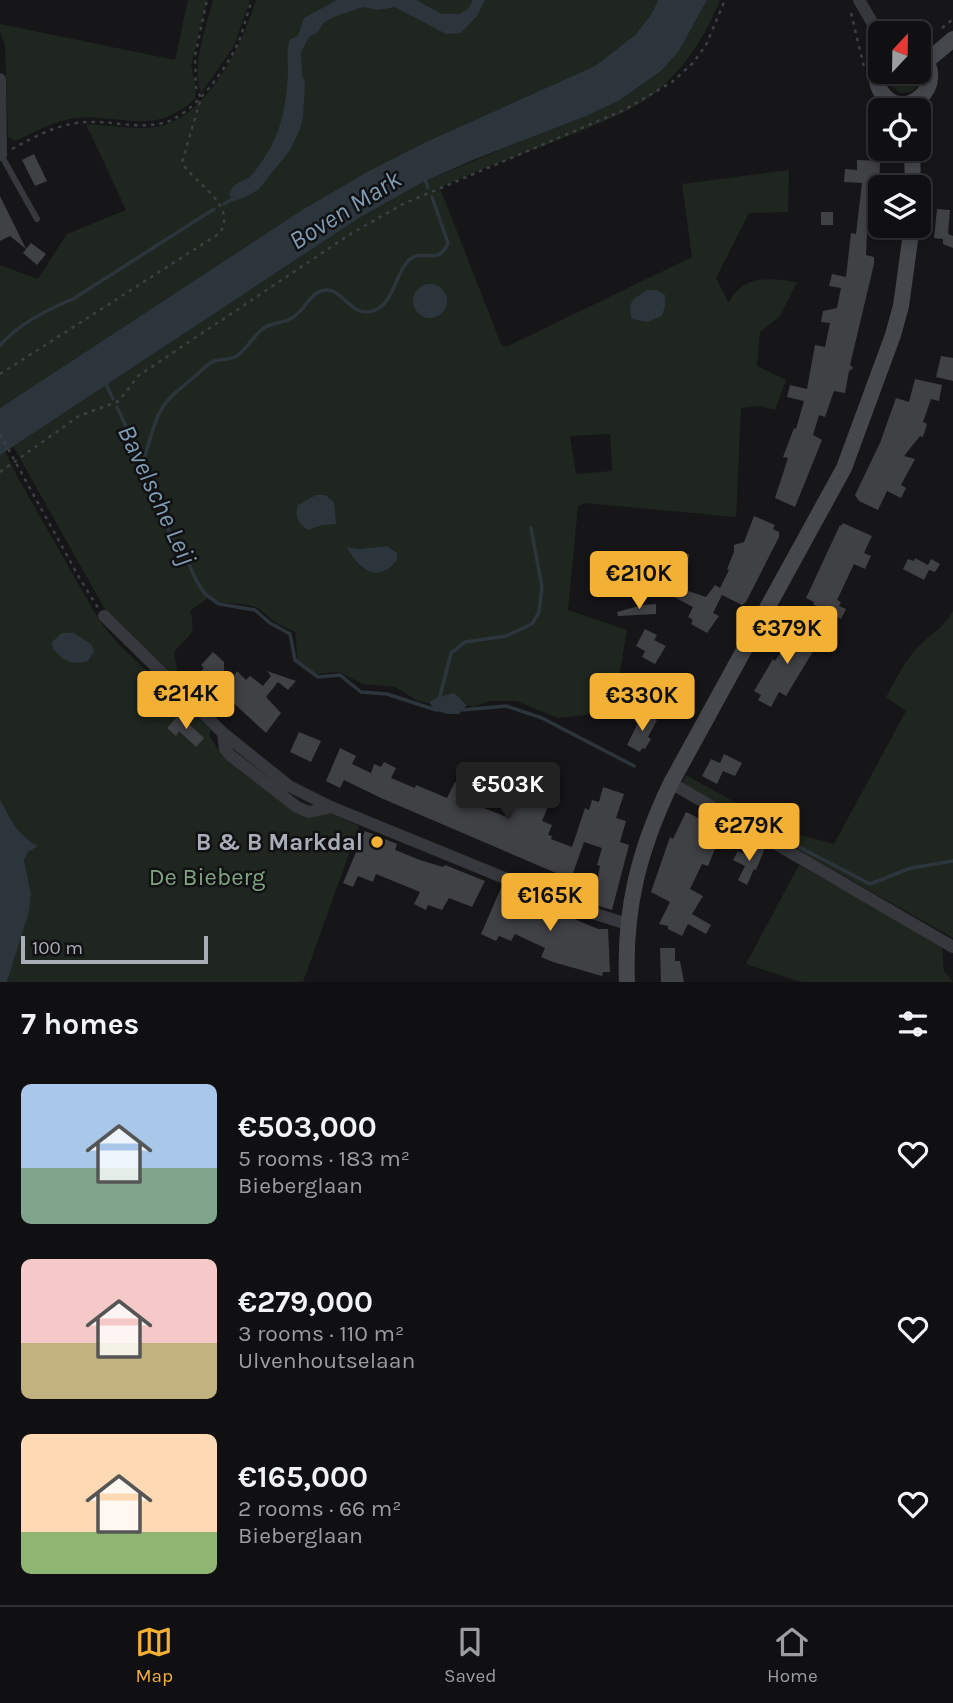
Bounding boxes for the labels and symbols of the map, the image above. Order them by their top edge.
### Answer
north arrow [868,21,931,84]
water label: Boven Mark [283,163,407,257]
water label: Bavelsche Leij [111,420,203,570]
pin: €210K [590,552,688,611]
pin: €379K [738,606,836,666]
pin: €214K [137,672,235,731]
pin: €330K [593,674,691,733]
pin: €503K [459,762,557,822]
pin: €279K [700,804,798,863]
place label: B & B Markdal [196,828,363,856]
marker: B & B Markdal [369,834,385,850]
park label: De Bieberg [149,863,266,891]
pin: €165K [501,874,599,933]
scale bar [21,933,208,965]

